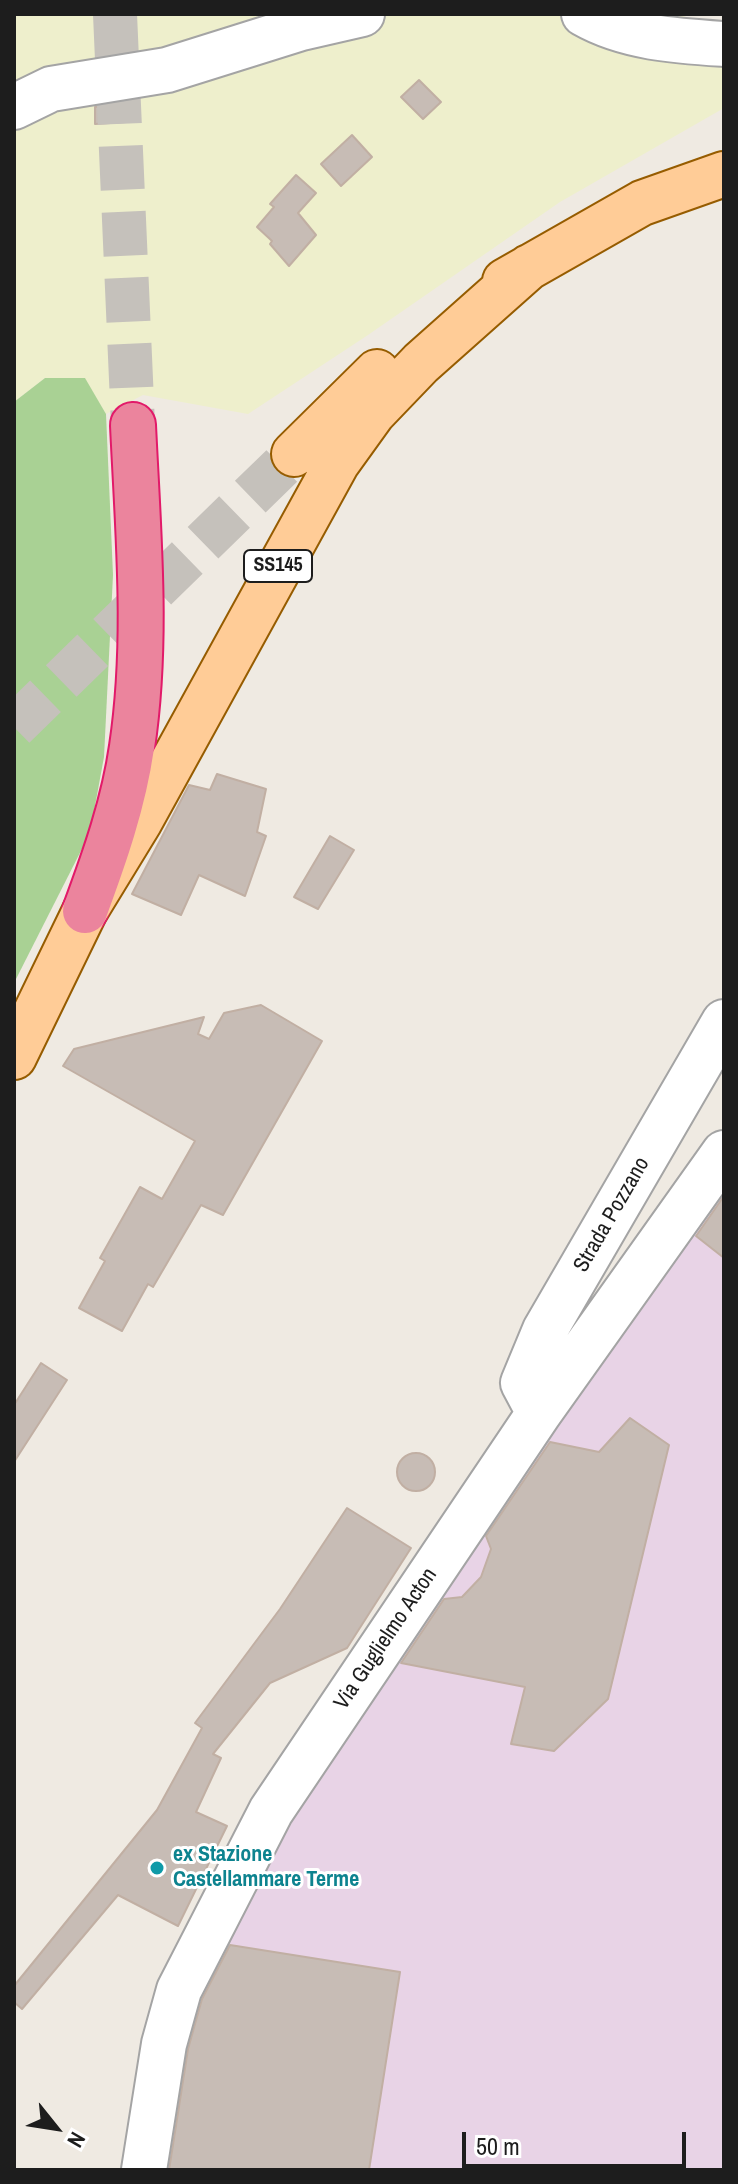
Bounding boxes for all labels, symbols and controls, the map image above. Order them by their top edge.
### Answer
road number: SS145 [244,550,312,582]
street label: Strada Pozzano [568,1153,656,1277]
street label: Via Guglielmo Acton [329,1563,443,1715]
place label: ex Stazione Castellammare Terme [173,1842,359,1894]
marker: ex Stazione Castellammare Terme [148,1859,166,1877]
north arrow [16,2088,96,2168]
scale bar [466,2116,690,2166]
text: N [61,2127,93,2153]
text: 50 m [476,2130,520,2162]

